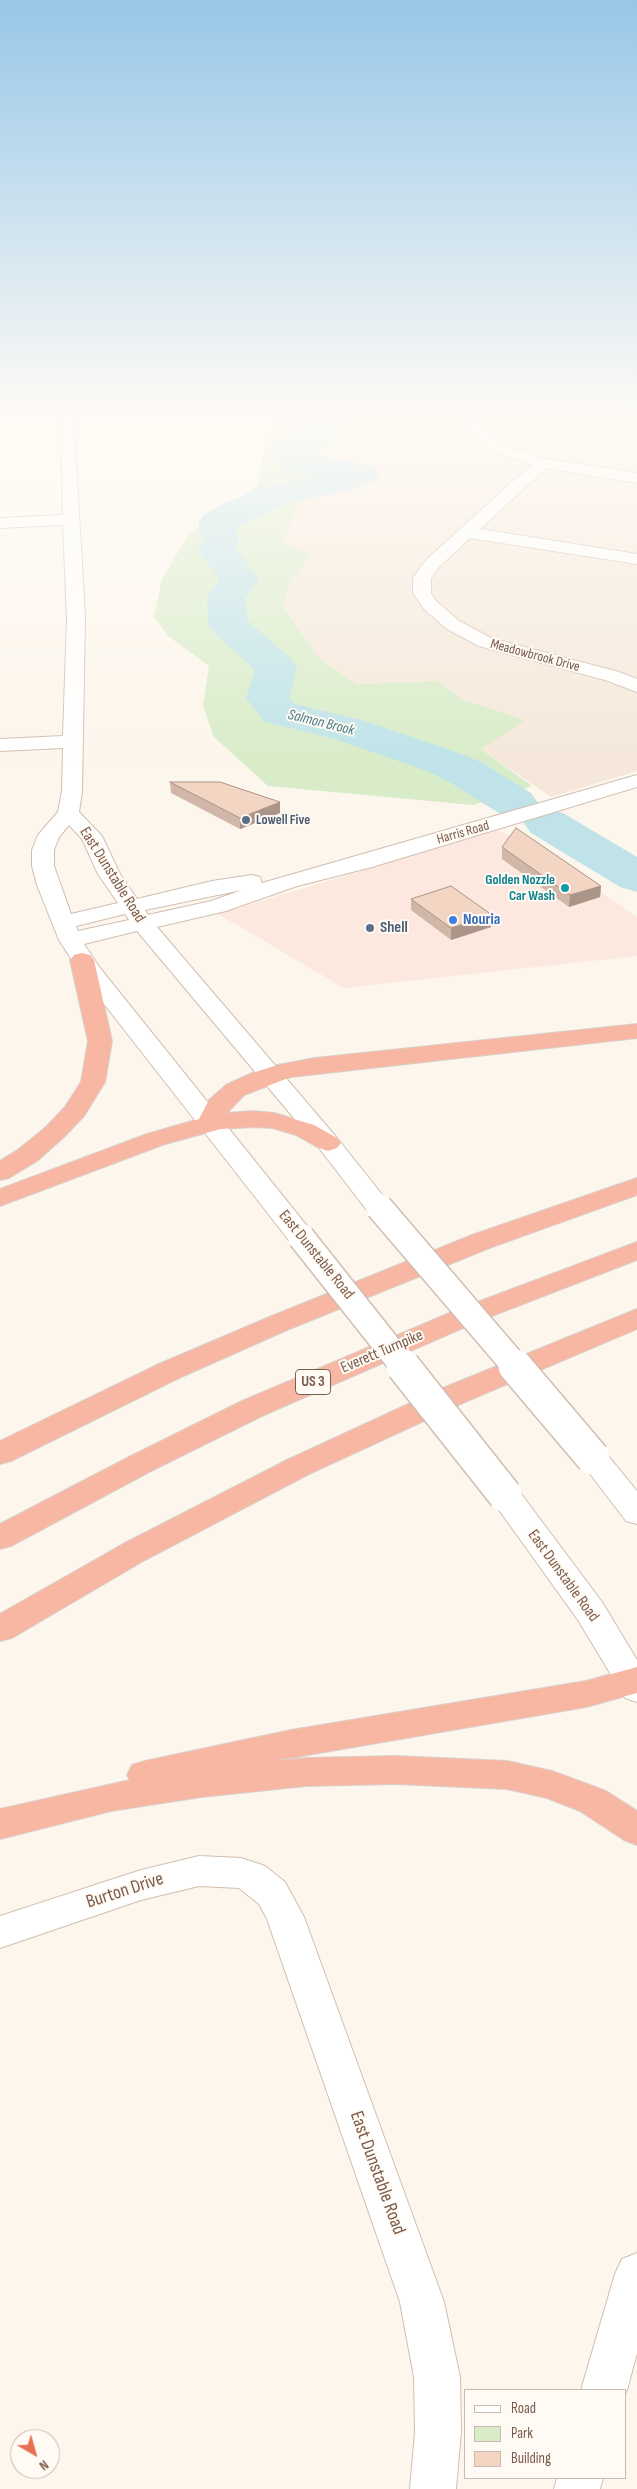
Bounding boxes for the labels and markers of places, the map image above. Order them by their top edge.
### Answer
place label: Lowell Five [256,812,310,828]
marker: Lowell Five [240,814,252,826]
place label: Golden Nozzle Car Wash [485,872,555,904]
marker: Golden Nozzle Car Wash [559,882,571,894]
place label: Nouria [463,910,500,930]
marker: Nouria [447,914,459,926]
place label: Shell [380,918,408,938]
marker: Shell [364,922,376,934]

